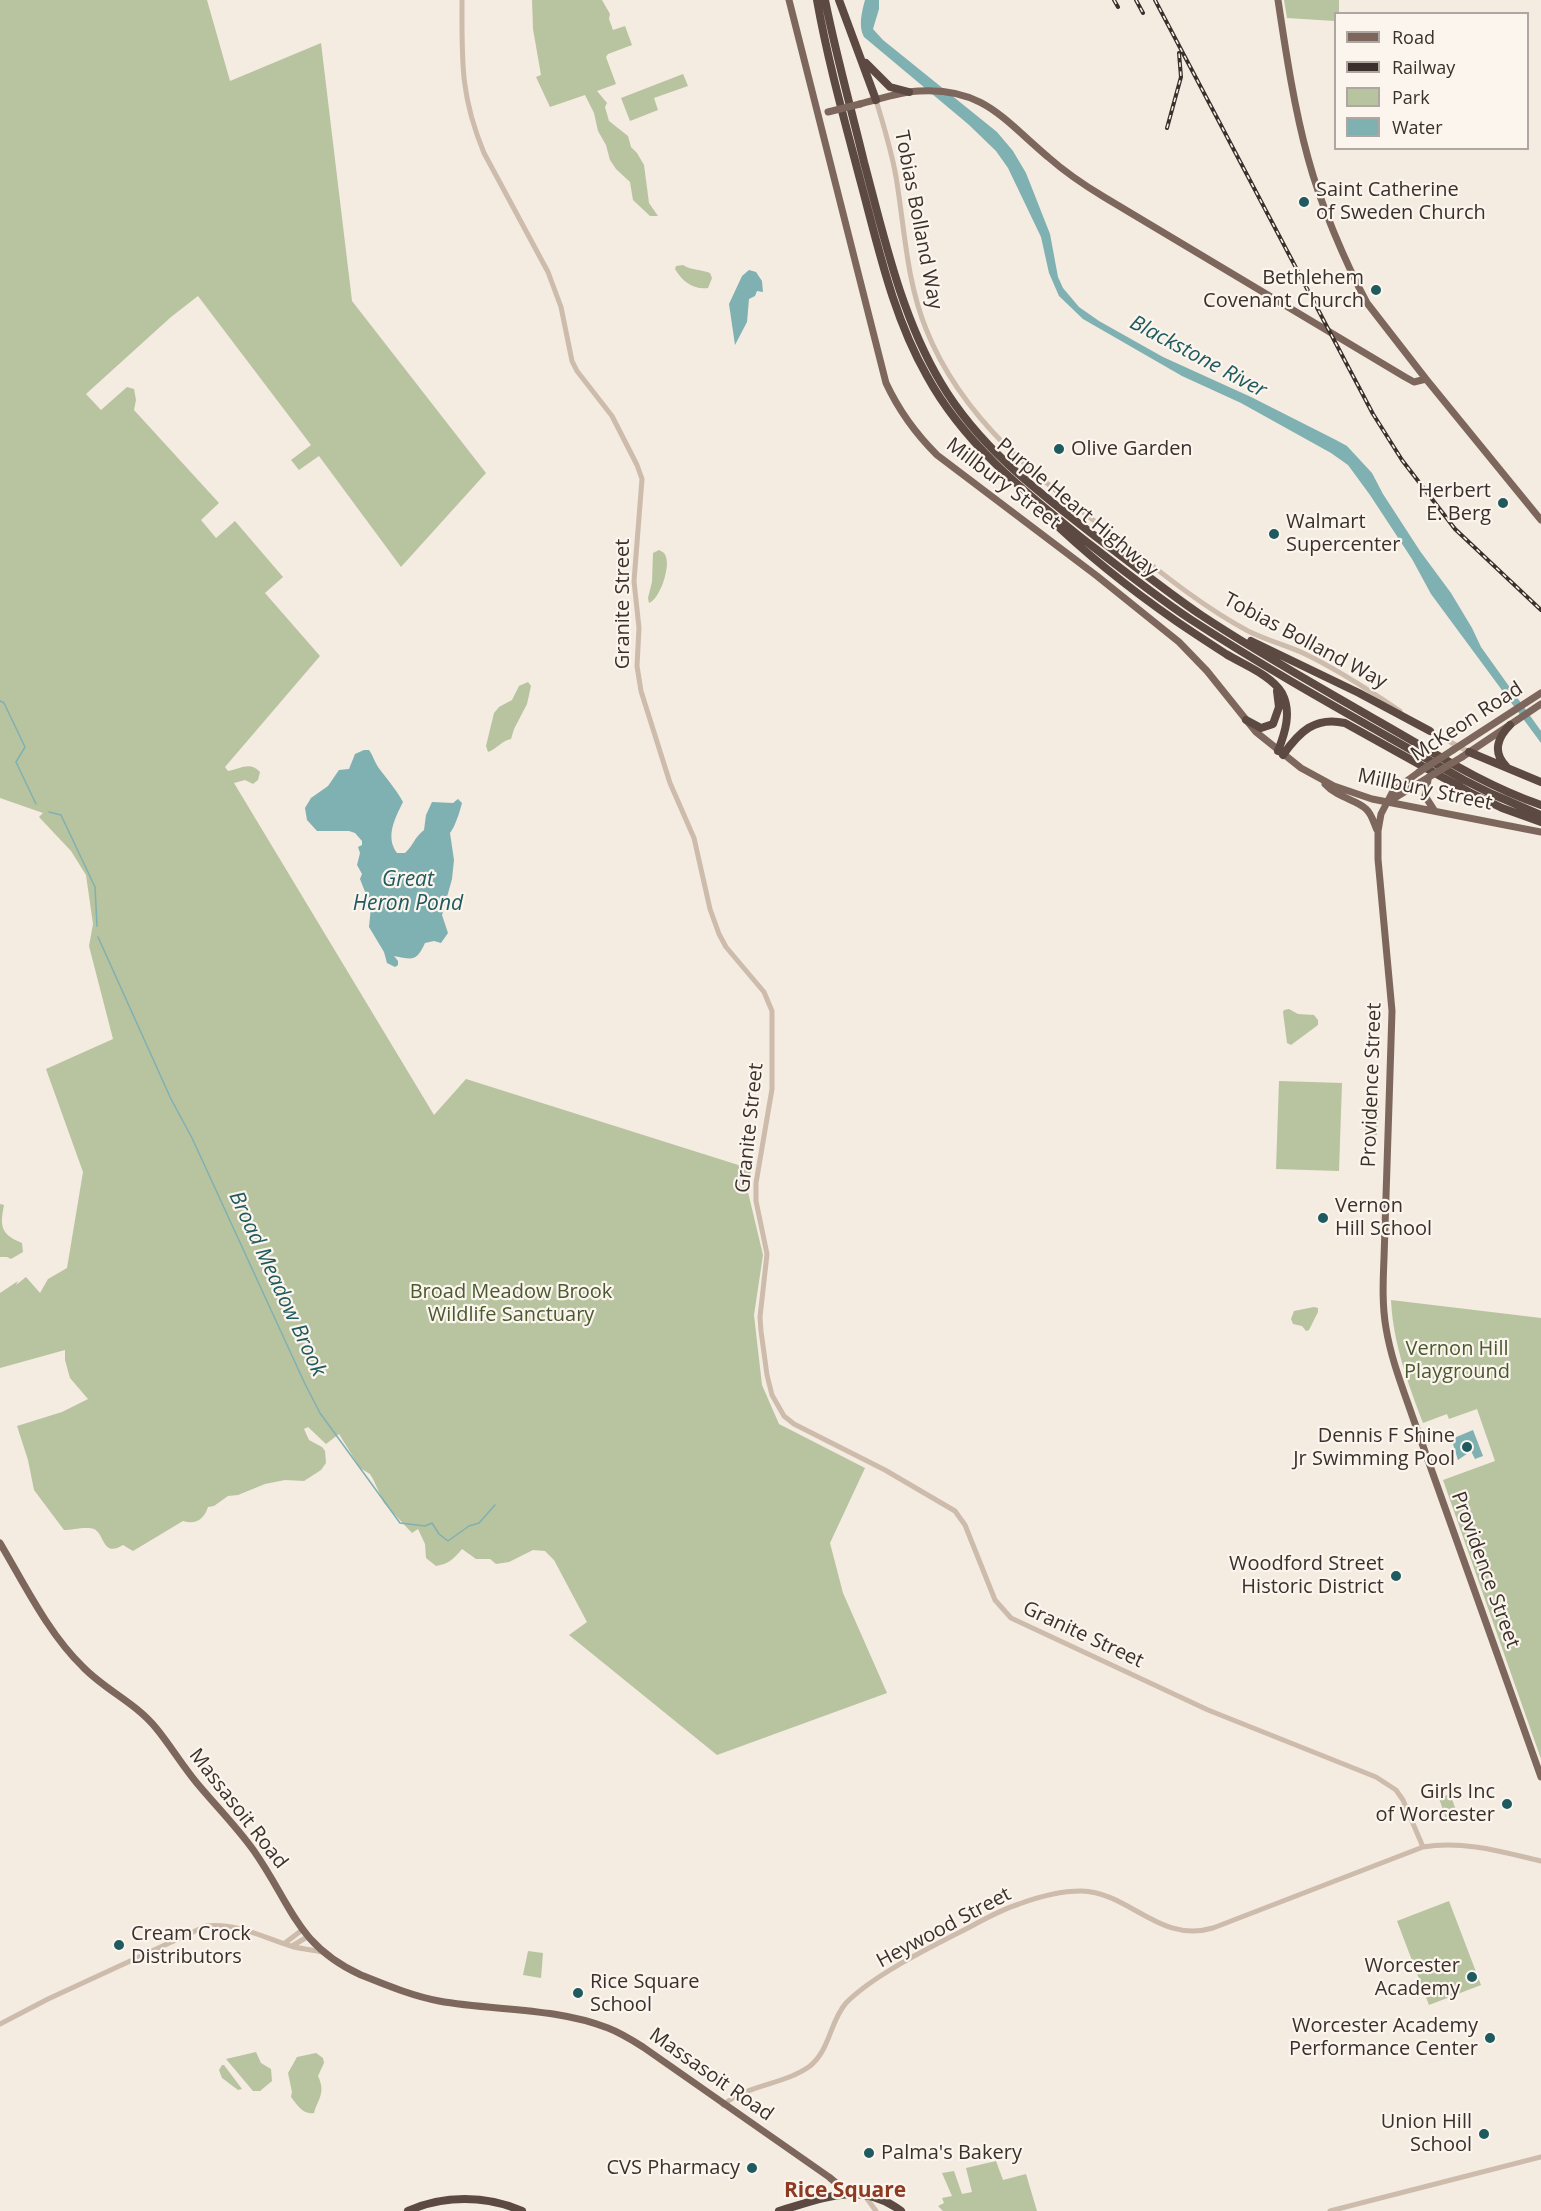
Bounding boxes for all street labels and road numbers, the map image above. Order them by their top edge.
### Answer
street label: Tobias Bolland Way [889,129,947,311]
street label: Millbury Street [941,433,1065,535]
street label: Purple Heart Highway [991,433,1163,583]
street label: Granite Street [611,539,635,669]
street label: Tobias Bolland Way [1219,588,1391,694]
street label: McKeon Road [1407,677,1527,767]
street label: Millbury Street [1356,764,1494,816]
street label: Providence Street [1357,1002,1387,1168]
street label: Granite Street [731,1062,769,1194]
street label: Providence Street [1446,1488,1524,1652]
street label: Granite Street [1019,1597,1147,1673]
street label: Massasoit Road [184,1744,292,1874]
street label: Heywood Street [873,1882,1015,1974]
street label: Massasoit Road [644,2023,778,2127]

